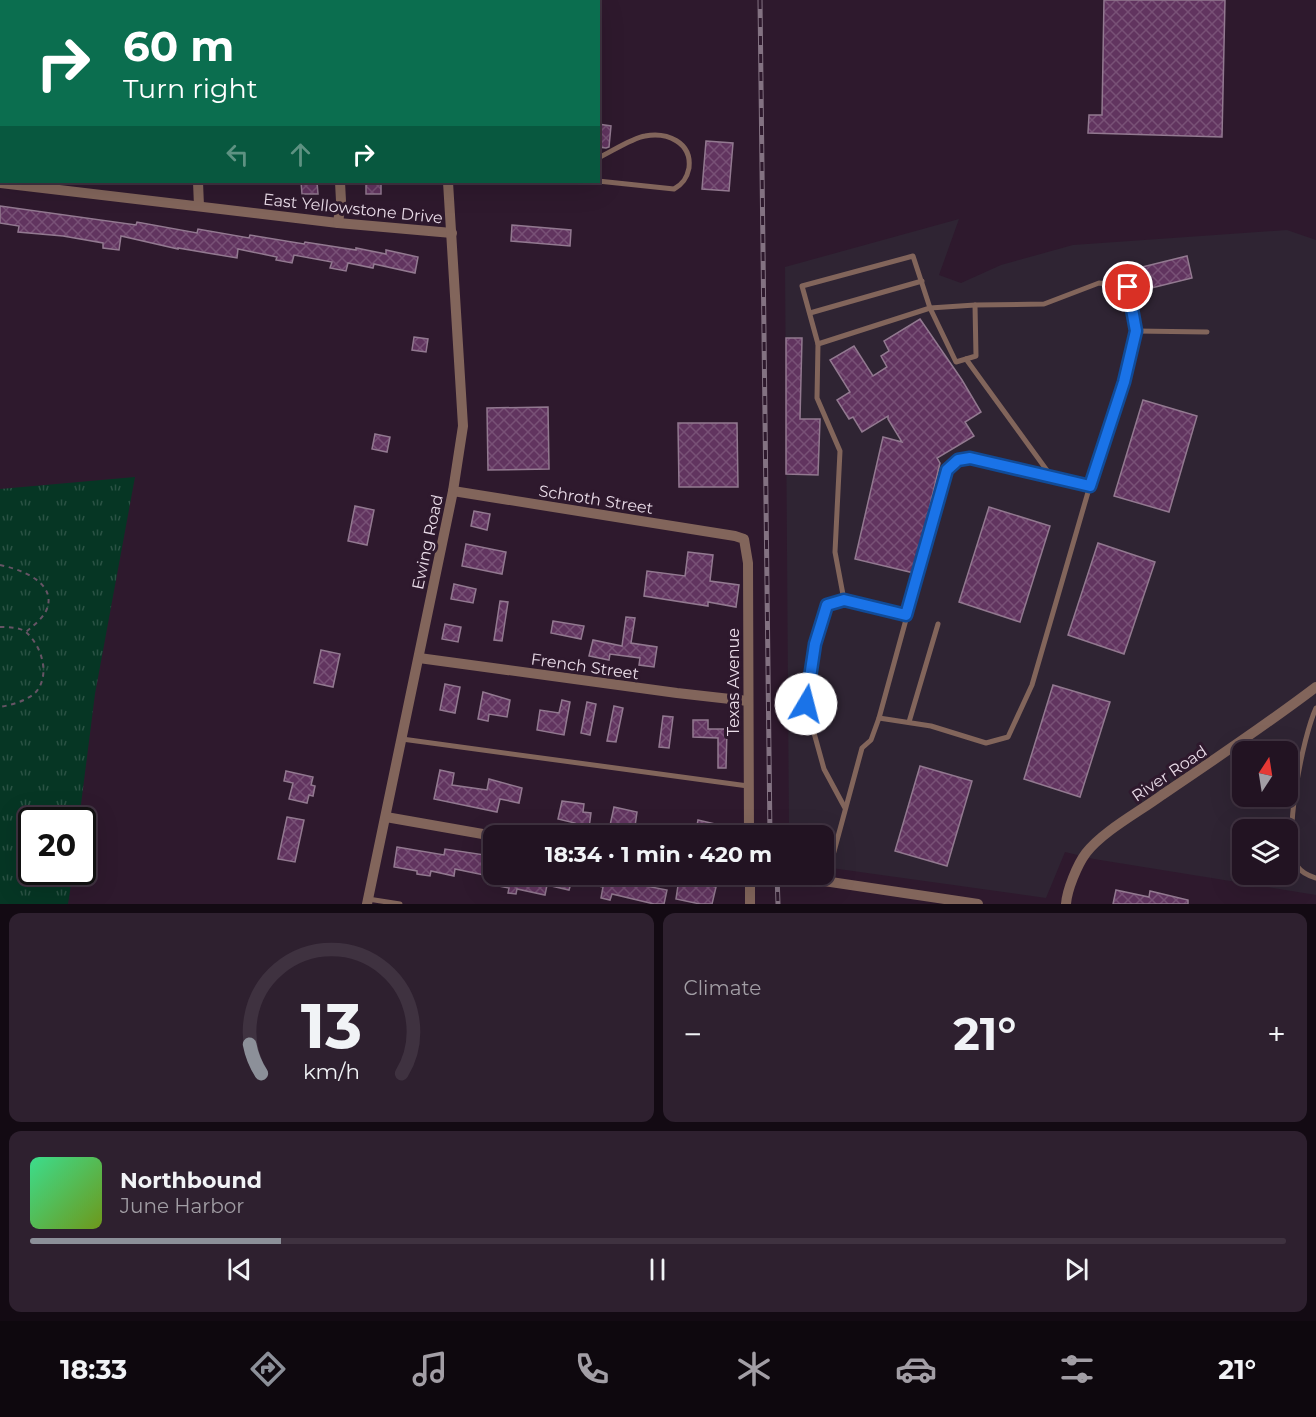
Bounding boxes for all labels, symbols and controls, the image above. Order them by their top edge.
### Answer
text: 60 m [123,20,234,72]
icon: right [24,24,102,102]
text: Turn right [123,72,258,105]
icon: left [221,138,254,171]
icon: ahead [284,138,317,171]
icon: right [347,138,380,171]
street label: East Yellowstone Drive [262,190,444,227]
pin [1102,261,1153,312]
icon: arrive [1111,270,1144,303]
street label: Schroth Street [537,481,655,518]
street label: Ewing Road [408,493,447,591]
street label: Texas Avenue [724,628,743,736]
street label: French Street [530,650,641,684]
position arrow [774,672,838,736]
street label: River Road [1128,741,1210,805]
north arrow [1232,741,1298,807]
map controls [1232,741,1298,885]
speed limit sign: 20 [18,807,96,885]
button: layers [1232,819,1298,885]
text: 18:34 · 1 min · 420 m [545,841,772,868]
text: Climate [684,976,761,1000]
text: 13 [301,988,362,1064]
text: 21° [953,1006,1016,1061]
text: − [684,1014,702,1054]
text: + [1267,1014,1286,1054]
text: km/h [303,1059,360,1085]
text: Northbound [120,1167,262,1194]
text: June Harbor [120,1194,244,1218]
icon: previous [223,1253,256,1286]
icon: pause [641,1253,674,1286]
icon: next [1060,1253,1093,1286]
icon: directions [247,1348,289,1390]
icon: music [409,1348,451,1390]
icon: phone [571,1348,613,1390]
icon: climate [733,1348,775,1390]
icon: car [895,1348,937,1390]
icon: filters [1056,1348,1098,1390]
text: 18:33 [60,1353,127,1386]
text: 21° [1218,1353,1256,1386]

